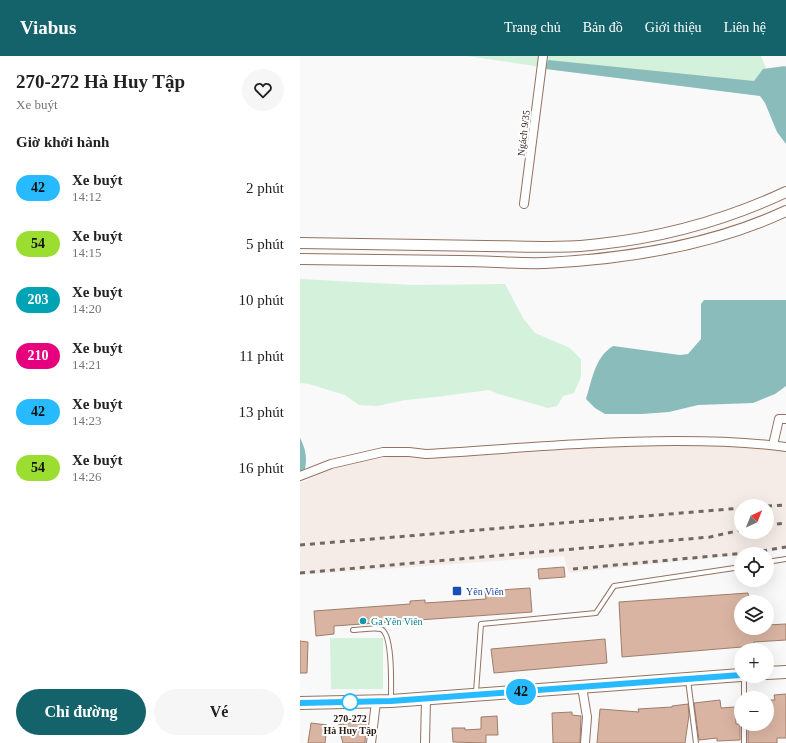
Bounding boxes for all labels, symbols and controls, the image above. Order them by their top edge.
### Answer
text: Viabus [20,17,76,38]
text: Trang chủ [504,20,561,35]
text: Bản đồ [583,20,623,35]
text: Giới thiệu [645,20,702,35]
text: Liên hệ [724,20,766,35]
button: heart [242,69,284,111]
text: 270-272 Hà Huy Tập [16,71,185,92]
text: Xe buýt [16,97,58,112]
street label: Ngách 9/35 [515,109,532,157]
text: Giờ khởi hành [16,134,109,150]
text: Xe buýt [72,172,122,188]
text: 42 [31,180,45,195]
text: 2 phút [246,180,284,196]
text: 14:12 [72,189,102,204]
text: Xe buýt [72,228,122,244]
text: 54 [31,236,45,251]
text: 5 phút [246,236,284,252]
text: 14:15 [72,245,102,260]
text: Xe buýt [72,284,122,300]
text: 203 [28,292,49,307]
text: 10 phút [239,292,284,308]
text: 14:20 [72,301,102,316]
text: Xe buýt [72,340,122,356]
text: 210 [28,348,49,363]
text: 11 phút [239,348,284,364]
text: 14:21 [72,357,102,372]
text: Xe buýt [72,396,122,412]
text: 42 [31,404,45,419]
text: 13 phút [239,404,284,420]
text: 14:23 [72,413,102,428]
text: Xe buýt [72,452,122,468]
text: 54 [31,460,45,475]
text: 16 phút [239,460,284,476]
text: 14:26 [72,469,102,484]
north arrow [734,499,774,539]
map controls [734,499,774,731]
button: locate [734,547,774,587]
marker: Yên Viên [451,585,463,597]
place label: Yên Viên [466,586,504,597]
button: layers [734,595,774,635]
marker: Ga Yên Viên [358,616,368,626]
place label: Ga Yên Viên [371,616,423,627]
button: + [734,643,774,683]
line badge: 42 [503,679,539,705]
text: 42 [514,684,528,699]
button: Chỉ đường [16,689,146,735]
button: Vé [154,689,284,735]
button: − [734,691,774,731]
marker: 270-272 Hà Huy Tập [341,693,359,711]
place label: 270-272 Hà Huy Tập [323,713,377,736]

